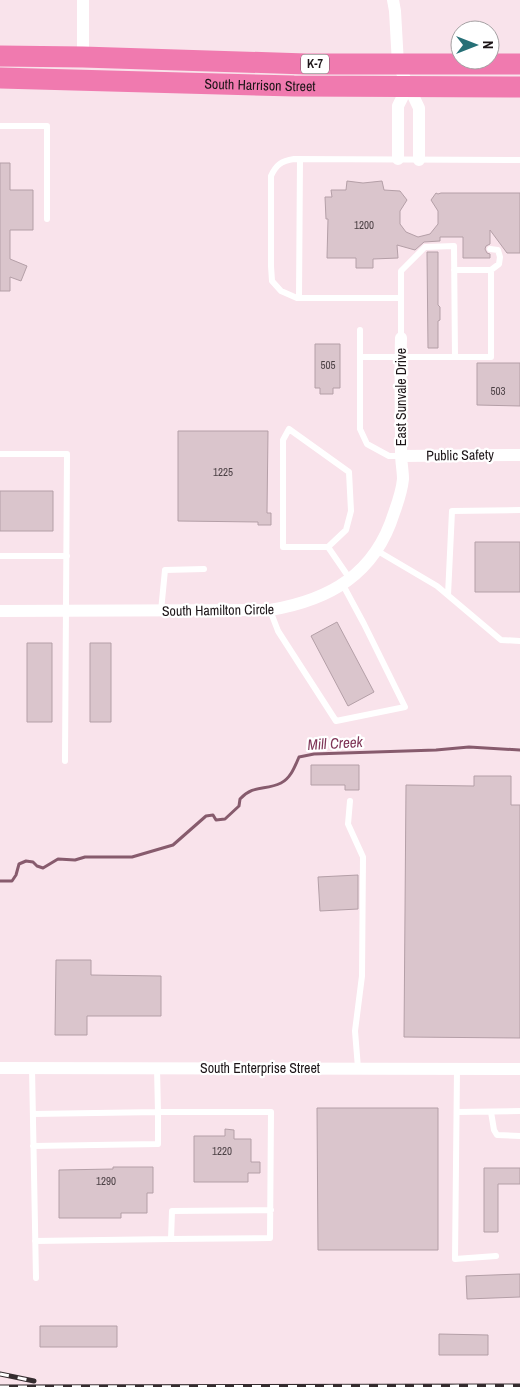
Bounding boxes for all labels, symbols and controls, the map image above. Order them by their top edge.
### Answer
north arrow [450,20,500,70]
text: N [479,41,497,49]
road number: K-7 [301,54,329,74]
street label: South Harrison Street [204,75,316,95]
house number: 1200 [354,218,374,232]
street label: East Sunvale Drive [392,348,410,446]
house number: 505 [320,358,336,372]
house number: 503 [490,384,506,398]
street label: Public Safety [426,445,494,465]
house number: 1225 [213,465,233,479]
street label: South Hamilton Circle [162,600,274,620]
water label: Mill Creek [307,731,364,755]
street label: South Enterprise Street [200,1059,320,1077]
house number: 1220 [212,1144,232,1158]
house number: 1290 [96,1174,116,1188]

